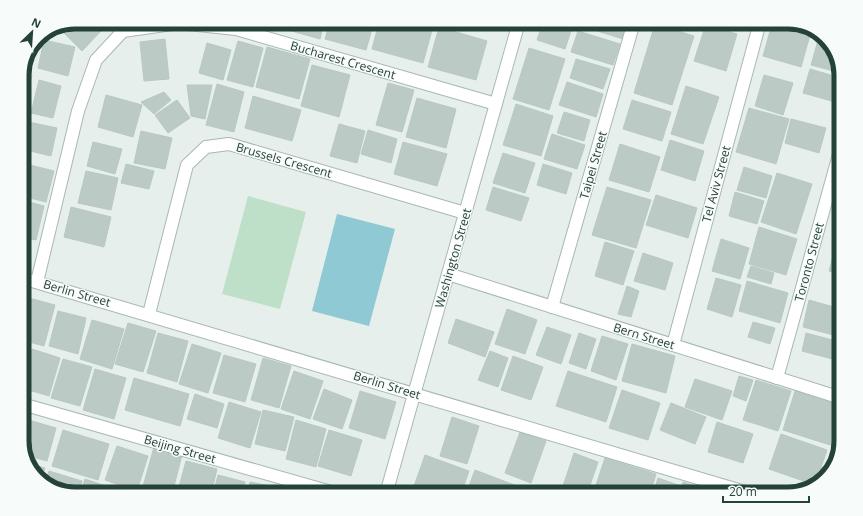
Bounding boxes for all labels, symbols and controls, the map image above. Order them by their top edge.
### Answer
north arrow [12,12,52,52]
text: N [29,14,44,31]
street label: Bucharest Crescent [288,37,398,83]
street label: Taipei Street [575,129,611,201]
street label: Brussels Crescent [234,138,334,182]
street label: Tel Aviv Street [698,144,734,224]
street label: Washington Street [431,206,475,310]
street label: Toronto Street [790,220,828,304]
street label: Berlin Street [41,275,113,311]
street label: Bern Street [611,319,677,353]
street label: Berlin Street [351,367,423,403]
street label: Beijing Street [142,431,218,467]
scale bar [723,478,809,504]
text: 20 m [729,483,757,500]

